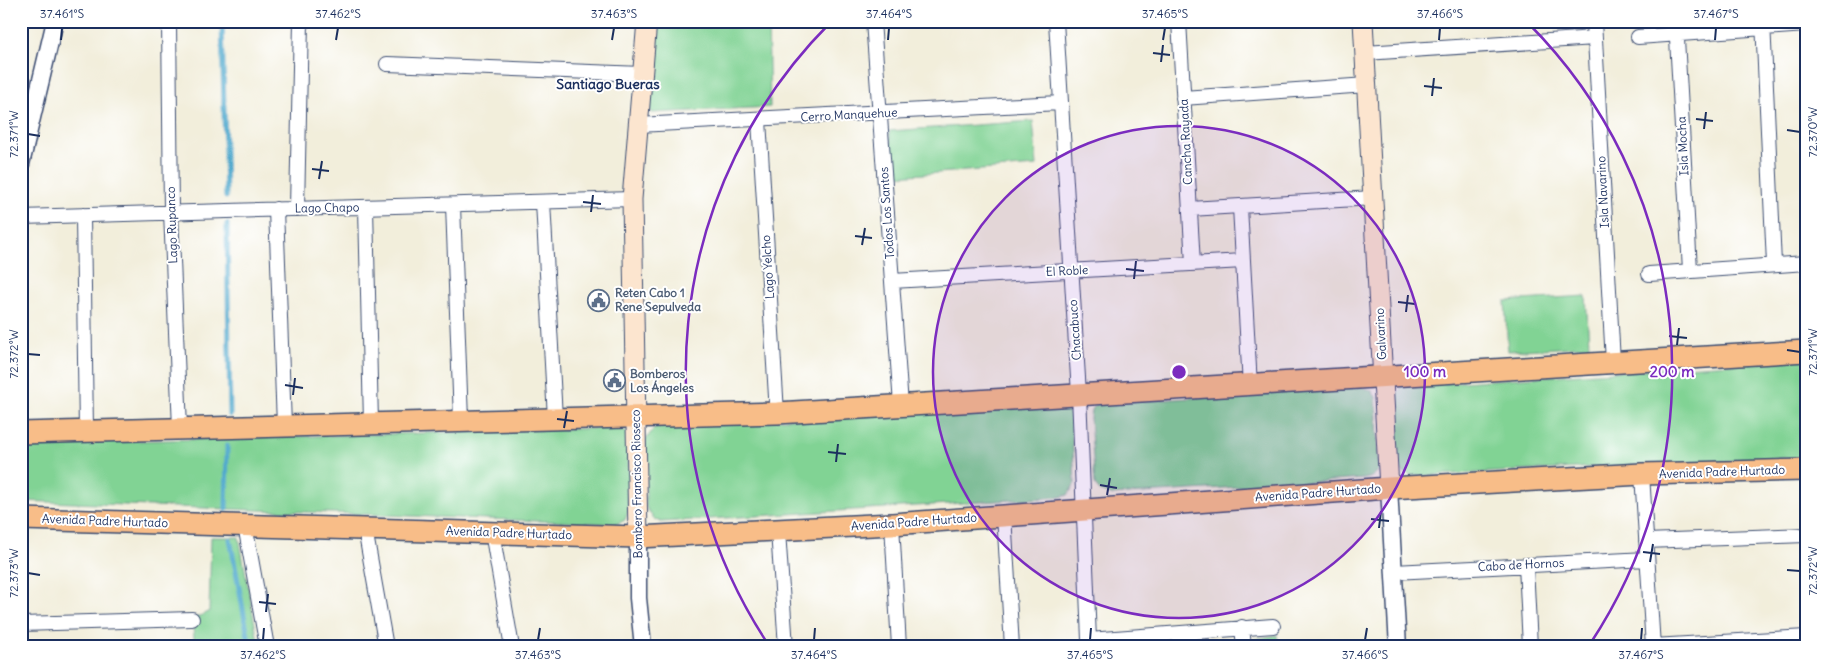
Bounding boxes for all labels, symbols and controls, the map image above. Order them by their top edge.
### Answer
text: 37.461°S [40,6,84,21]
text: 37.462°S [315,6,361,21]
text: 37.463°S [591,6,637,21]
text: 37.464°S [866,6,913,21]
text: 37.465°S [1142,6,1189,21]
text: 37.466°S [1417,6,1464,21]
text: 37.467°S [1693,6,1739,21]
district label: Santiago Bueras [556,75,660,93]
street label: Cancha Rayada [1176,98,1195,185]
street label: Cerro Manquehue [800,104,898,125]
text: 72.370°W [1805,107,1820,157]
text: 72.371°W [6,110,21,158]
street label: Isla Mocha [1673,116,1692,176]
street label: Isla Navarino [1593,155,1612,228]
street label: Todos Los Santos [876,166,897,260]
street label: Lago Rupanco [163,186,180,264]
street label: Lago Chapo [294,199,360,216]
street label: Lago Yelcho [758,234,777,300]
street label: El Roble [1045,262,1089,279]
place label: Reten Cabo 1 Rene Sepulveda [615,285,701,315]
public building icon: Reten Cabo 1 Rene Sepulveda [587,288,611,312]
street label: Chacabuco [1065,299,1084,361]
street label: Galvarino [1372,307,1389,360]
text: 72.371°W [1805,328,1820,376]
text: 72.372°W [6,329,21,379]
text: 100 m [1404,362,1446,381]
text: 200 m [1650,362,1694,381]
centre of rings [1170,363,1188,381]
place label: Bomberos Los Ángeles [630,366,694,396]
public building icon: Bomberos Los Ángeles [602,369,626,393]
street label: Bombero Francisco Rioseco [628,409,645,559]
street label: Avenida Padre Hurtado [1659,462,1786,481]
street label: Avenida Padre Hurtado [1255,481,1382,504]
street label: Avenida Padre Hurtado [851,510,978,533]
street label: Avenida Padre Hurtado [42,511,169,530]
street label: Avenida Padre Hurtado [446,523,573,542]
text: 72.372°W [1805,546,1820,596]
text: 72.373°W [6,548,21,598]
street label: Cabo de Hornos [1477,555,1565,574]
text: 37.462°S [240,647,286,662]
text: 37.463°S [515,647,561,662]
text: 37.464°S [791,647,838,662]
text: 37.465°S [1067,647,1114,662]
text: 37.466°S [1342,647,1389,662]
text: 37.467°S [1618,647,1664,662]

